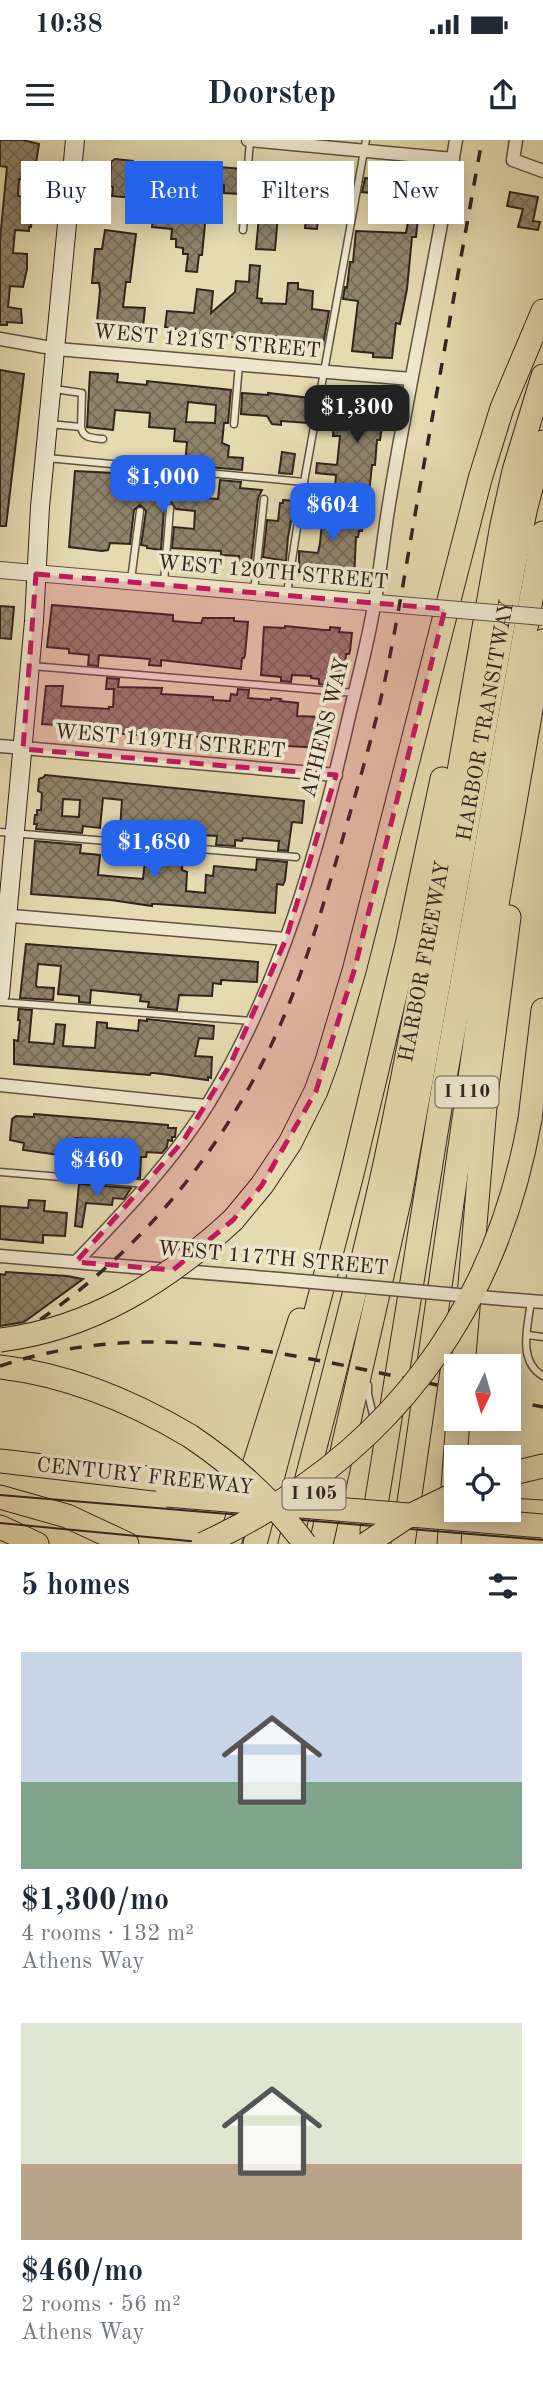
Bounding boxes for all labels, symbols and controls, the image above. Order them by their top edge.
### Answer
text: 10:38 [35,12,103,38]
icon: menu [21,76,59,114]
icon: share [484,76,522,114]
text: Doorstep [207,79,336,111]
chip: Buy [21,161,111,224]
chip: Rent [125,161,223,224]
chip: Filters [237,161,354,224]
chip: New [368,161,464,224]
street label: WEST 121ST STREET [92,322,322,362]
pin: $1,300 [300,386,414,445]
text: $1,300 [320,396,394,419]
pin: $1,000 [106,456,220,515]
text: $1,000 [126,466,200,489]
pin: $604 [292,484,374,543]
text: $604 [306,494,360,517]
street label: WEST 120TH STREET [157,552,389,594]
street label: HARBOR TRANSITWAY [454,598,518,843]
street label: ATHENS WAY [298,656,354,800]
street label: WEST 119TH STREET [54,721,286,763]
pin: $1,680 [97,820,211,880]
text: $1,680 [117,831,191,854]
street label: HARBOR FREEWAY [396,859,454,1064]
road number: I 110 [435,1076,498,1108]
pin: $460 [56,1138,138,1198]
text: $460 [70,1149,124,1172]
street label: WEST 117TH STREET [157,1238,389,1280]
north arrow [444,1354,522,1432]
map controls [444,1354,521,1522]
button: locate [444,1445,521,1522]
street label: CENTURY FREEWAY [36,1455,254,1499]
road number: I 105 [282,1478,346,1510]
icon: filters [484,1567,522,1605]
text: 5 homes [21,1571,130,1601]
icon: home [209,1697,335,1823]
text: $1,300/mo [21,1886,169,1916]
text: 4 rooms · 132 m² [21,1922,194,1945]
text: Athens Way [21,1950,144,1973]
icon: home [209,2068,335,2194]
text: $460/mo [21,2257,143,2287]
text: 2 rooms · 56 m² [21,2293,181,2316]
text: Athens Way [21,2321,144,2344]

